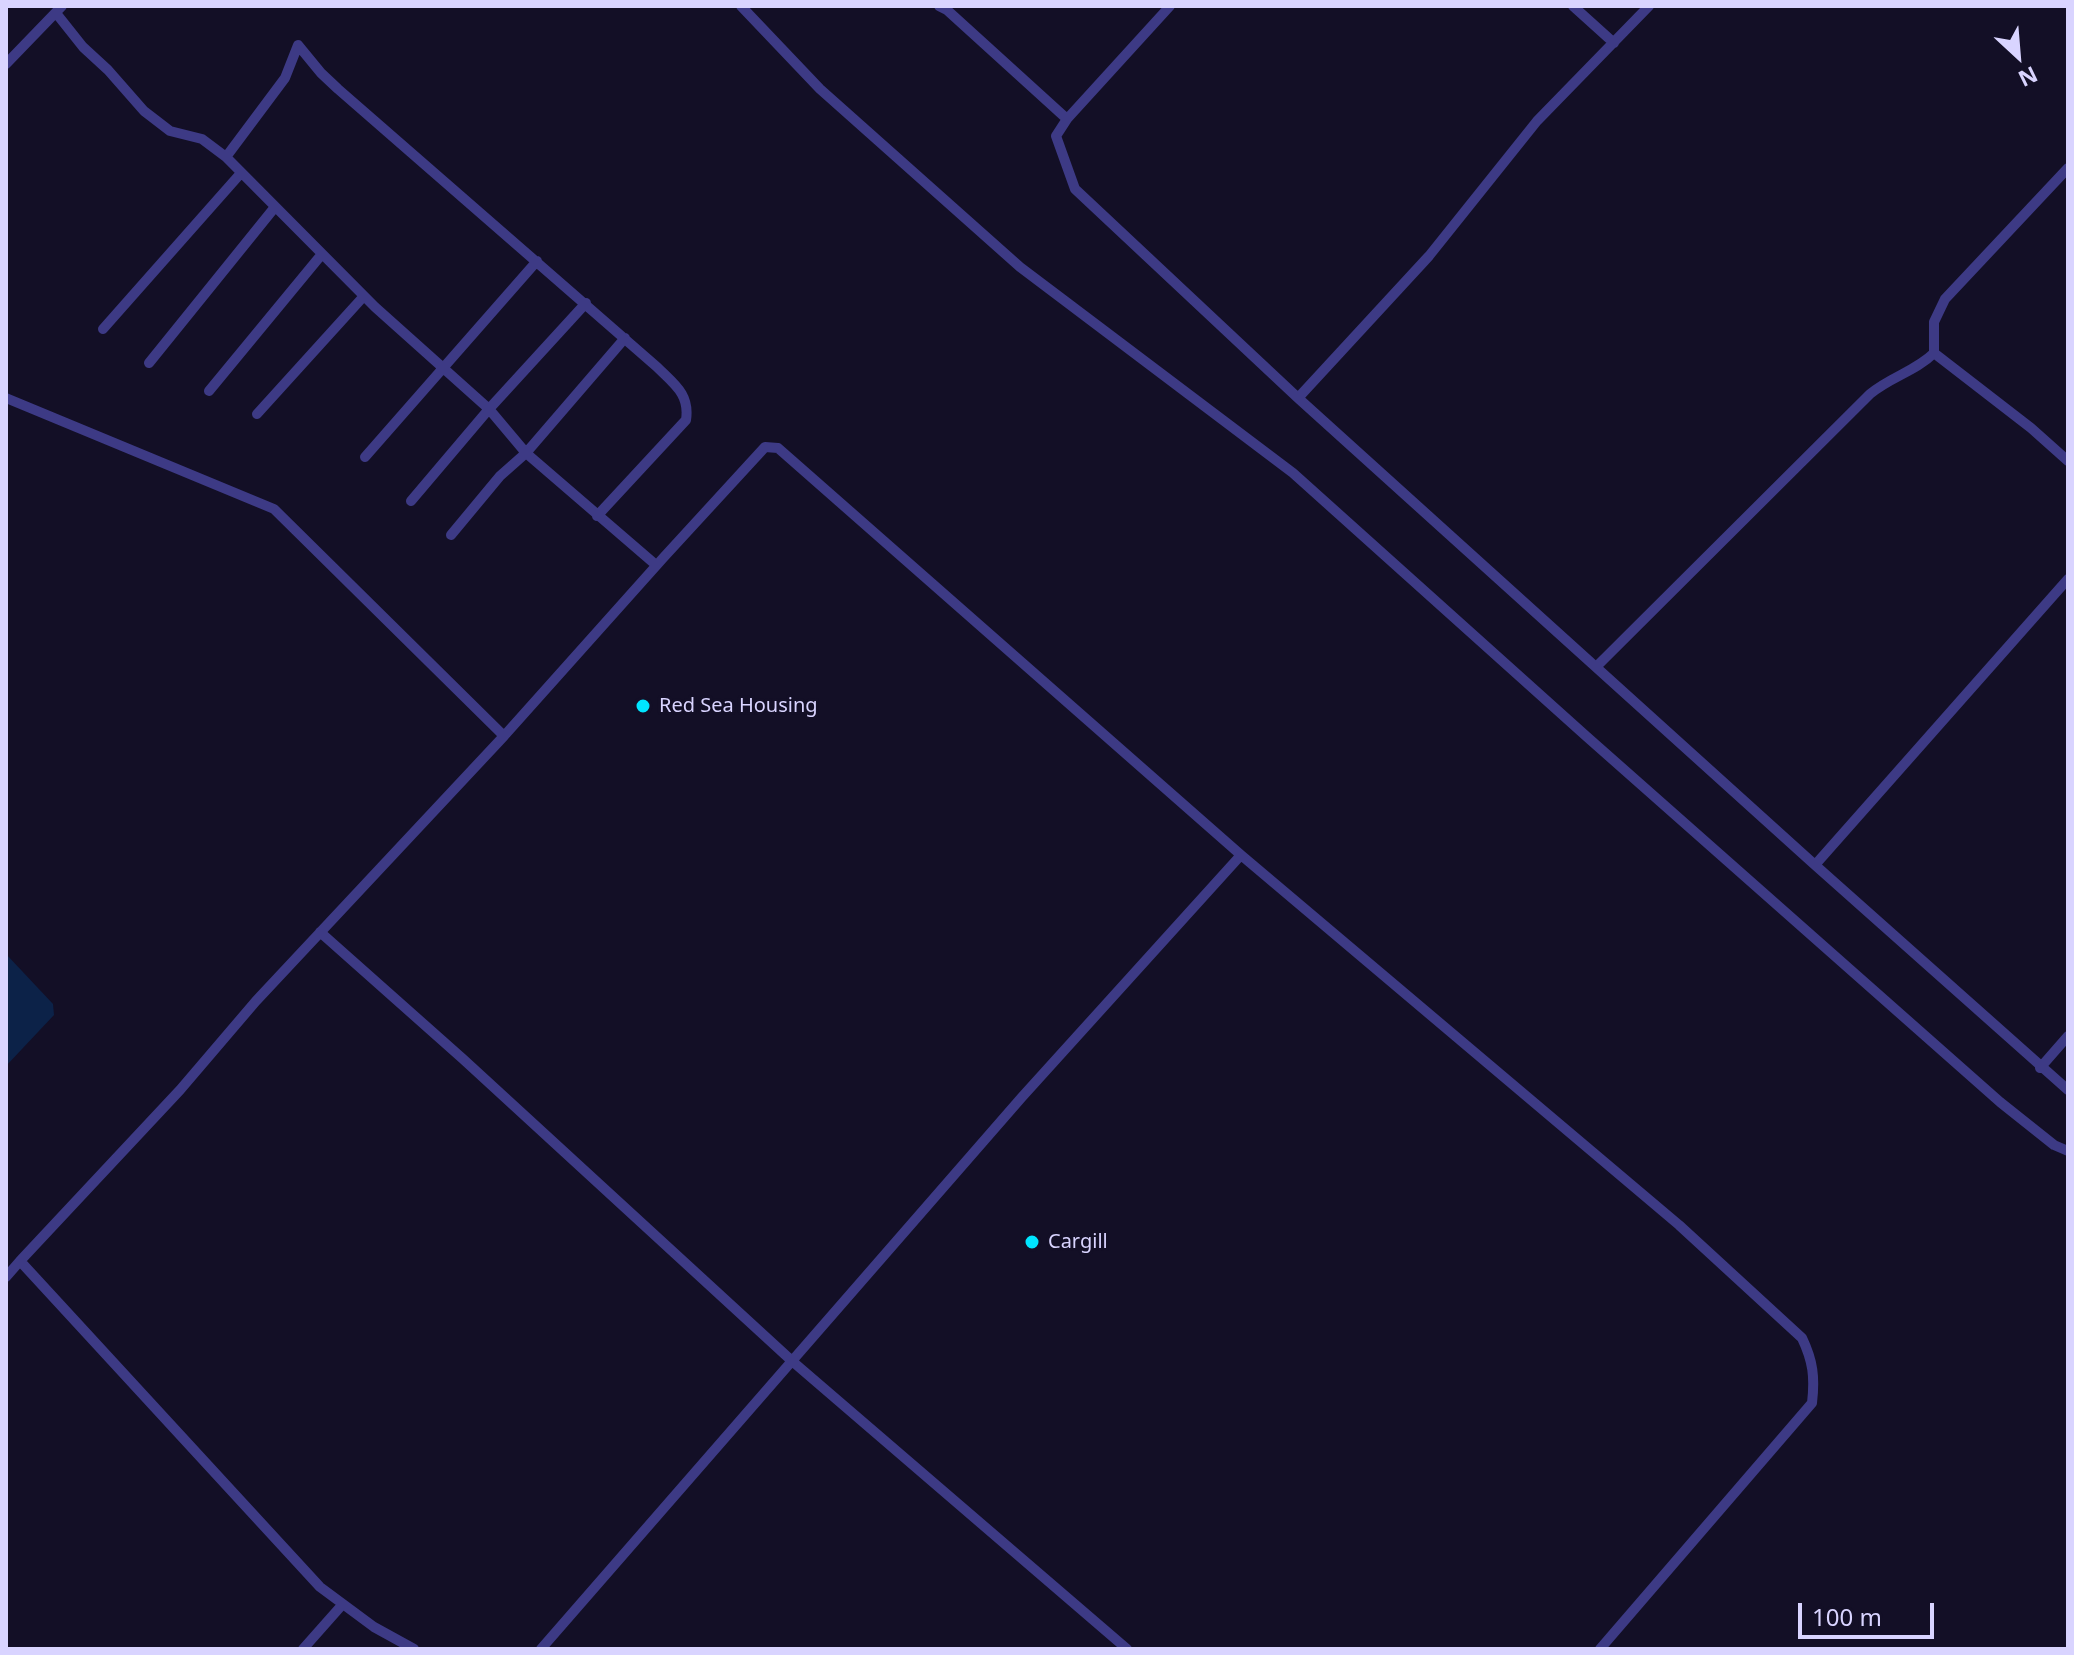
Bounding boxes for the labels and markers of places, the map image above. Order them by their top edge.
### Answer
place label: Red Sea Housing [659,694,818,718]
marker: Red Sea Housing [634,697,652,715]
place label: Cargill [1048,1230,1108,1254]
marker: Cargill [1023,1233,1041,1251]

